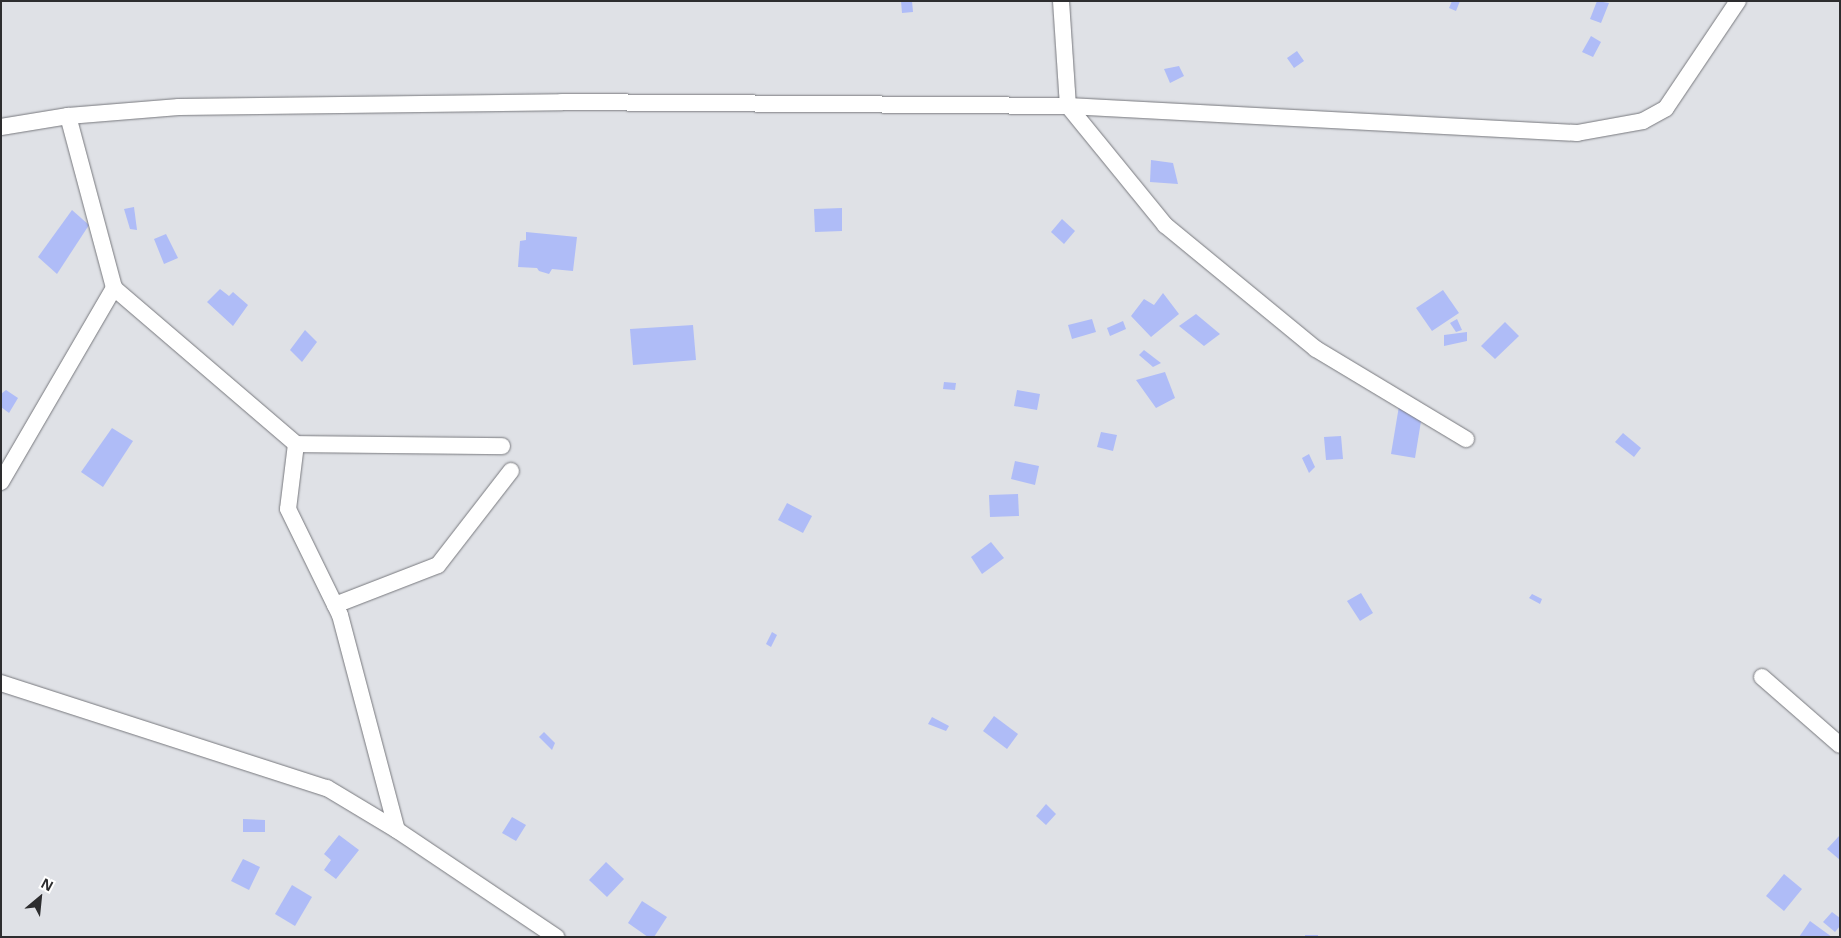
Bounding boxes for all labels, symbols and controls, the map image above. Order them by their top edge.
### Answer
north arrow [15,873,65,923]
text: N [38,873,57,895]

